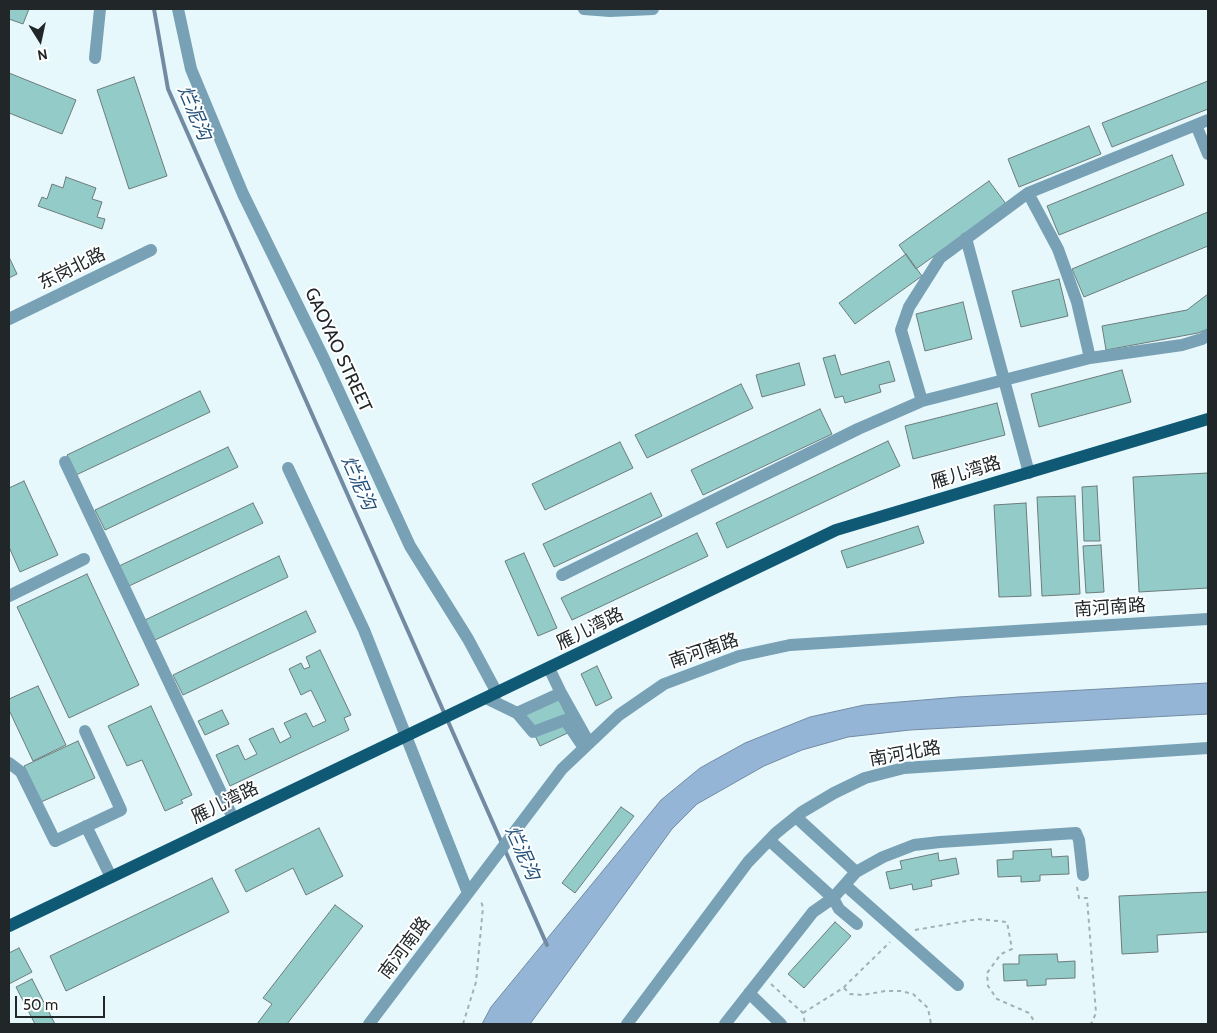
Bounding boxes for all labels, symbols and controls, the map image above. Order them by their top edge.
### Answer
north arrow [15,15,65,65]
text: N [36,45,49,64]
water label: 烂泥沟 [172,82,216,144]
street label: 东岗北路 [35,244,109,294]
street label: GAOYAO STREET [300,284,376,416]
water label: 烂泥沟 [336,452,380,514]
street label: 雁儿湾路 [928,452,1004,494]
street label: 南河南路 [1073,595,1147,621]
street label: 雁儿湾路 [553,604,627,654]
street label: 南河南路 [666,629,742,673]
street label: 南河北路 [868,737,942,771]
street label: 雁儿湾路 [188,778,262,828]
water label: 烂泥沟 [500,822,544,884]
street label: 南河南路 [375,913,435,983]
scale bar [18,986,108,1018]
text: 50 m [23,996,58,1014]

